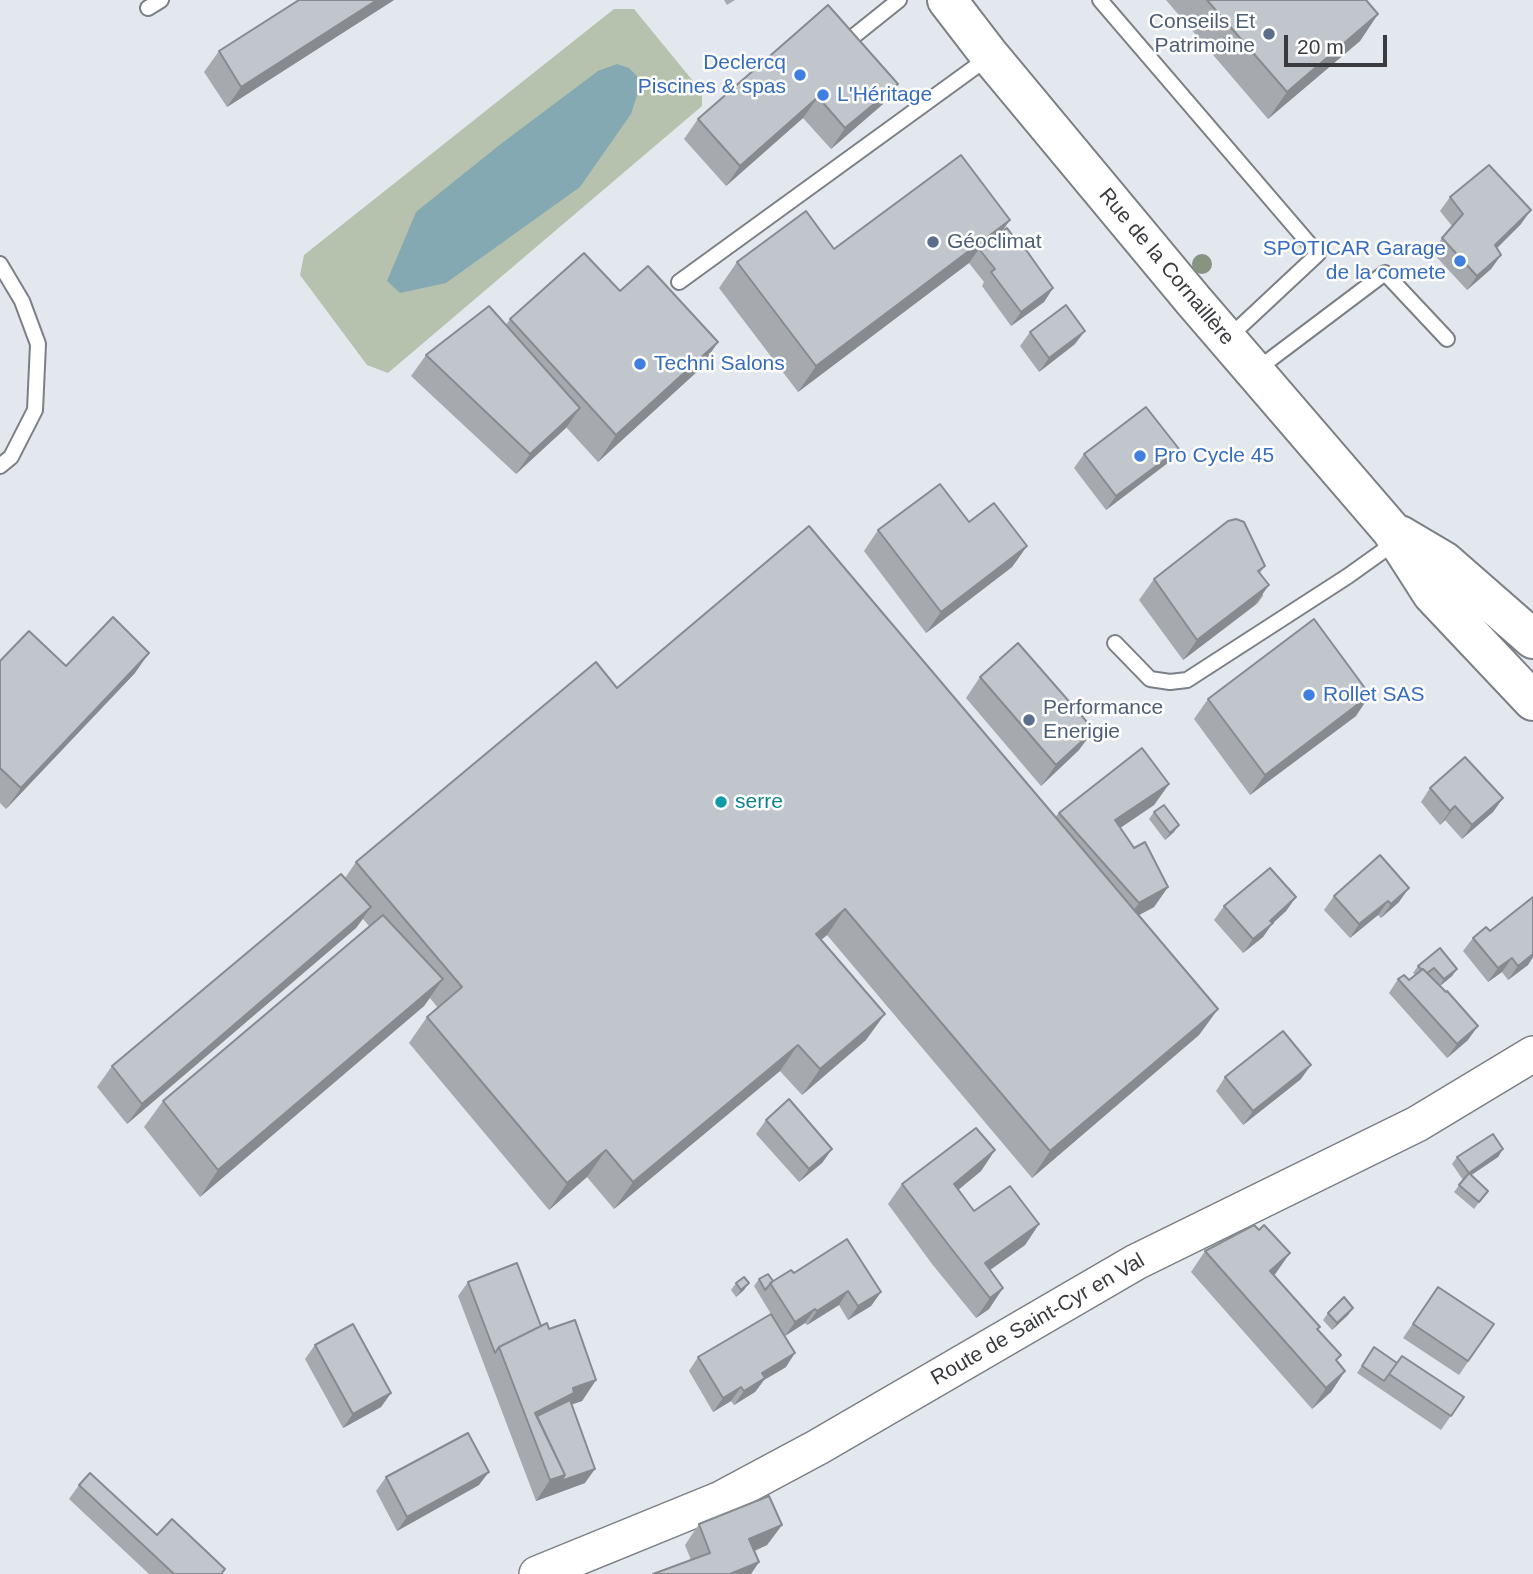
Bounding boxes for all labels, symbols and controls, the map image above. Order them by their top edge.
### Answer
place label: Conseils Et Patrimoine [1149,9,1255,59]
scale bar [1288,21,1391,65]
marker: Conseils Et Patrimoine [1261,26,1277,42]
text: 20 m [1297,35,1344,58]
place label: Declercq Piscines & spas [638,50,786,100]
marker: Declercq Piscines & spas [792,67,808,83]
place label: L'Héritage [837,82,932,108]
marker: L'Héritage [815,87,831,103]
street label: Rue de la Cornaillère [1093,183,1239,351]
place label: Géoclimat [947,229,1042,255]
marker: Géoclimat [925,234,941,250]
place label: SPOTICAR Garage de la comete [1263,236,1446,286]
marker: SPOTICAR Garage de la comete [1452,253,1468,269]
place label: Techni Salons [654,351,785,377]
marker: Techni Salons [632,356,648,372]
place label: Pro Cycle 45 [1154,443,1274,469]
marker: Pro Cycle 45 [1132,448,1148,464]
place label: Rollet SAS [1323,682,1425,708]
marker: Rollet SAS [1301,687,1317,703]
place label: Performance Enerigie [1043,695,1163,745]
marker: Performance Enerigie [1021,712,1037,728]
place label: serre [735,789,783,815]
marker: serre [713,794,729,810]
street label: Route de Saint-Cyr en Val [927,1248,1149,1392]

